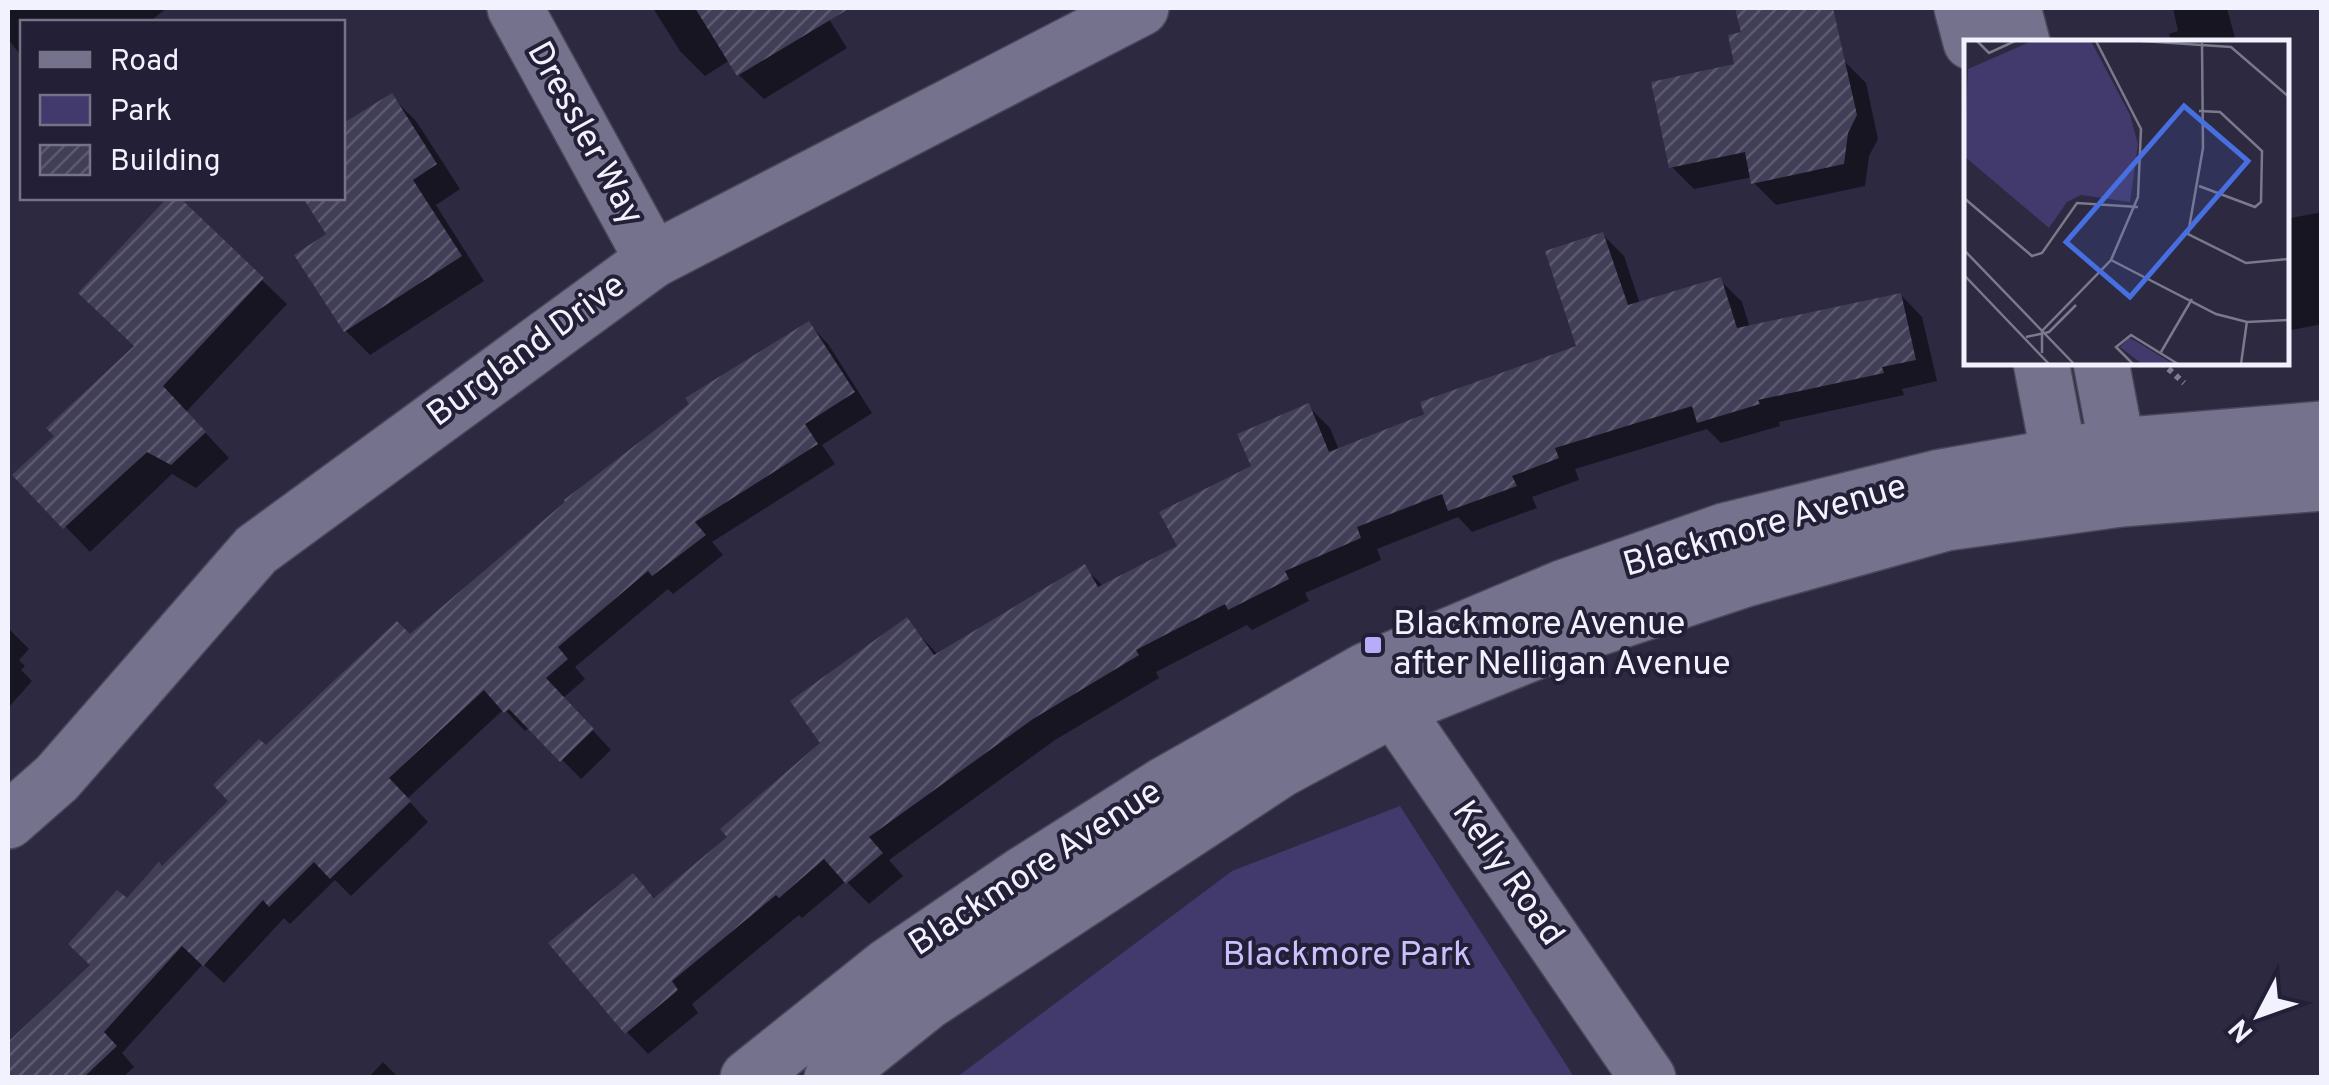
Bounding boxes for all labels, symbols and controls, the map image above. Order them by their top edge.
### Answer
legend [20,20,345,200]
street label: Dressler Way [516,35,652,233]
inset map [1964,40,2289,365]
text: Road [110,44,179,81]
text: Park [110,94,172,131]
text: Building [110,144,221,181]
street label: Burgland Drive [419,264,635,438]
street label: Blackmore Avenue [1618,466,1912,588]
place label: Blackmore Avenue after Nelligan Avenue [1393,603,1731,687]
marker: Blackmore Avenue after Nelligan Avenue [1362,634,1384,656]
street label: Blackmore Avenue [901,771,1171,967]
street label: Kelly Road [1441,793,1573,955]
park label: Blackmore Park [1223,934,1471,978]
north arrow [2209,965,2309,1065]
text: N [2222,1010,2263,1049]

